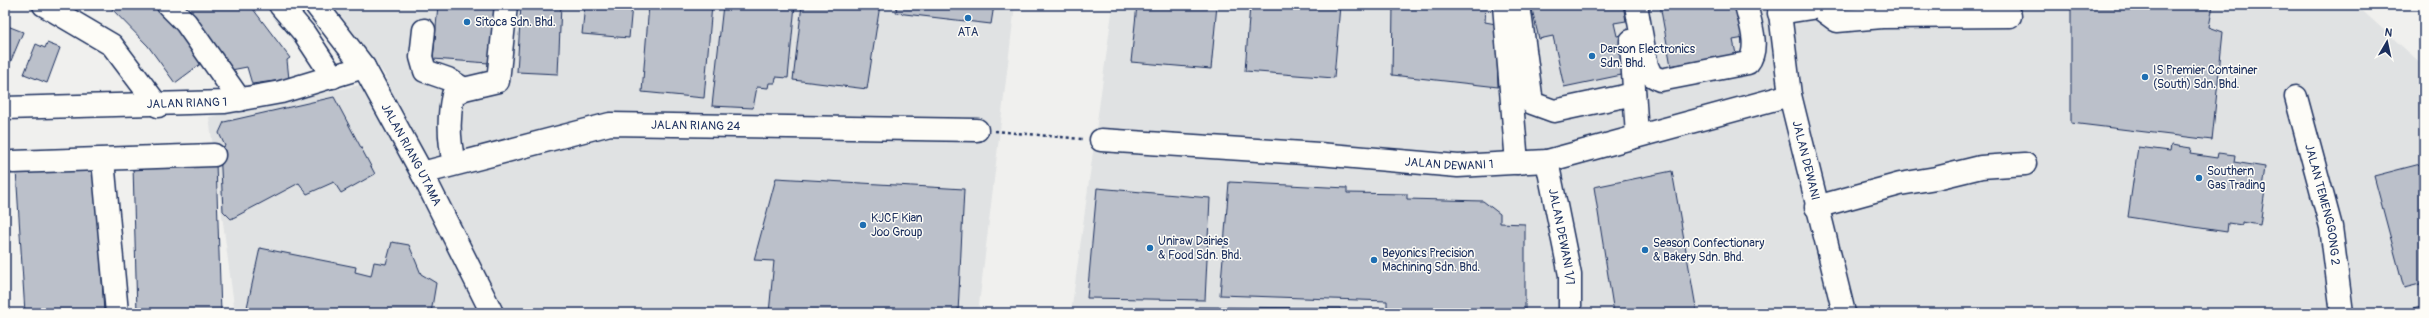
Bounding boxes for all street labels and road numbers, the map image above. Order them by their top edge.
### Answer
street label: JALAN RIANG 1 [147,94,227,112]
street label: JALAN RIANG UTAMA [378,101,445,209]
street label: JALAN RIANG 24 [651,117,741,134]
street label: JALAN DEWANI [1789,119,1823,202]
street label: JALAN TEMENGGONG 2 [2301,142,2343,266]
street label: JALAN DEWANI 1 [1404,154,1494,174]
street label: JALAN DEWANI 1/1 [1545,187,1578,285]

